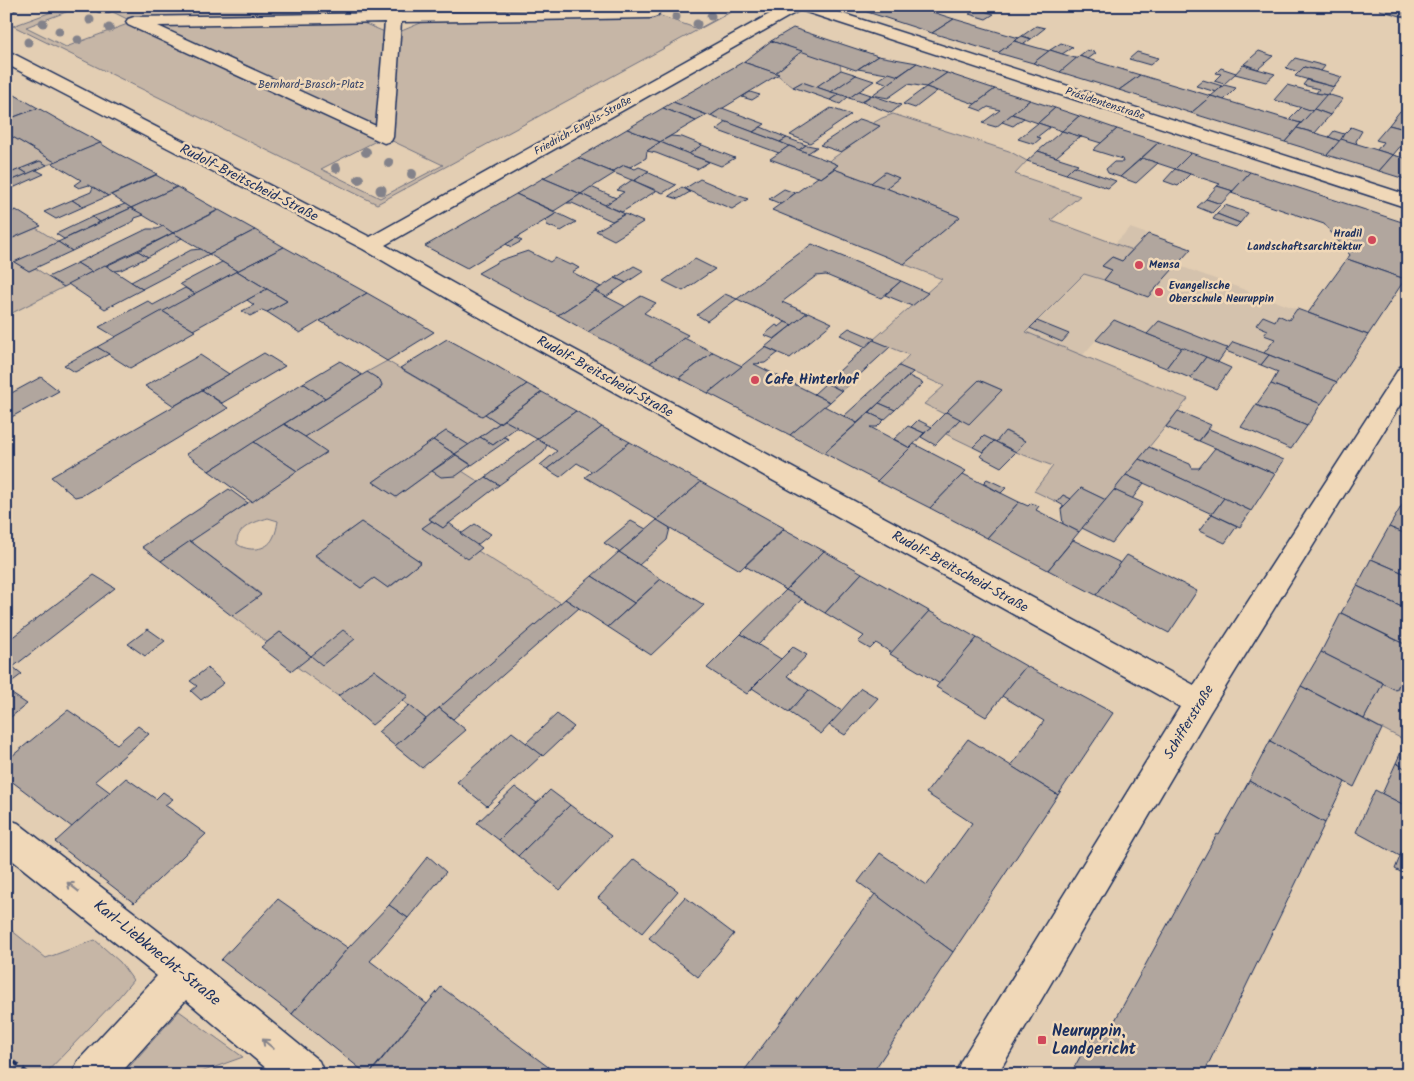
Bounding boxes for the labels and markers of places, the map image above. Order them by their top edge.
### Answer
place label: Hradil Landschaftsarchitektur [1247,225,1363,256]
marker: Hradil Landschaftsarchitektur [1366,234,1378,246]
place label: Mensa [1149,256,1180,274]
marker: Mensa [1133,259,1145,271]
place label: Evangelische Oberschule Neuruppin [1169,277,1274,308]
marker: Evangelische Oberschule Neuruppin [1153,286,1165,298]
place label: Cafe Hinterhof [765,369,860,391]
marker: Cafe Hinterhof [749,374,761,386]
place label: Neuruppin, Landgericht [1052,1019,1137,1062]
marker: Neuruppin, Landgericht [1036,1034,1048,1046]

